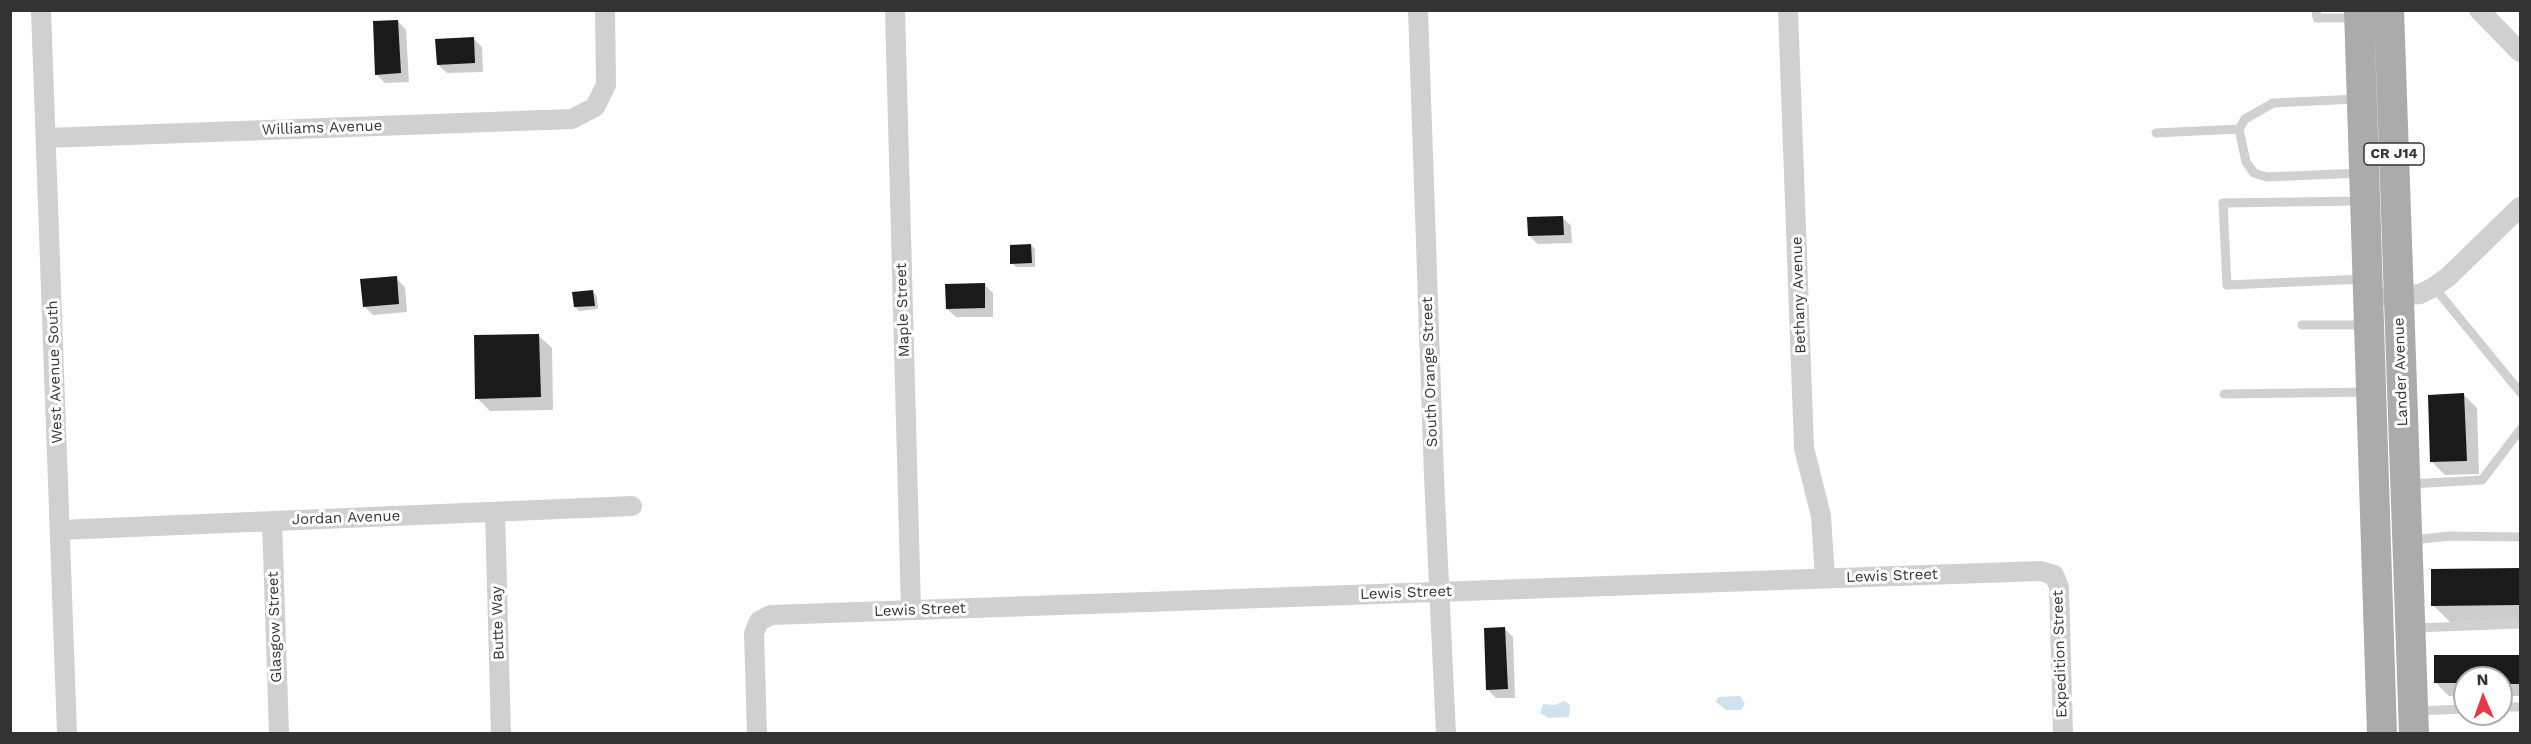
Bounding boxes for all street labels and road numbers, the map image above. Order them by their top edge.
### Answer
street label: Williams Avenue [262,117,382,139]
road number: CR J14 [2364,143,2424,165]
street label: Bethany Avenue [1788,236,1810,354]
street label: Maple Street [892,263,914,357]
street label: South Orange Street [1418,297,1442,447]
street label: West Avenue South [44,300,66,444]
street label: Lander Avenue [2390,317,2412,427]
street label: Jordan Avenue [291,507,401,529]
street label: Lewis Street [1846,565,1938,587]
street label: Glasgow Street [264,571,286,683]
street label: Lewis Street [1360,582,1452,604]
street label: Butte Way [488,586,508,660]
street label: Expedition Street [2049,590,2071,718]
street label: Lewis Street [874,599,966,621]

